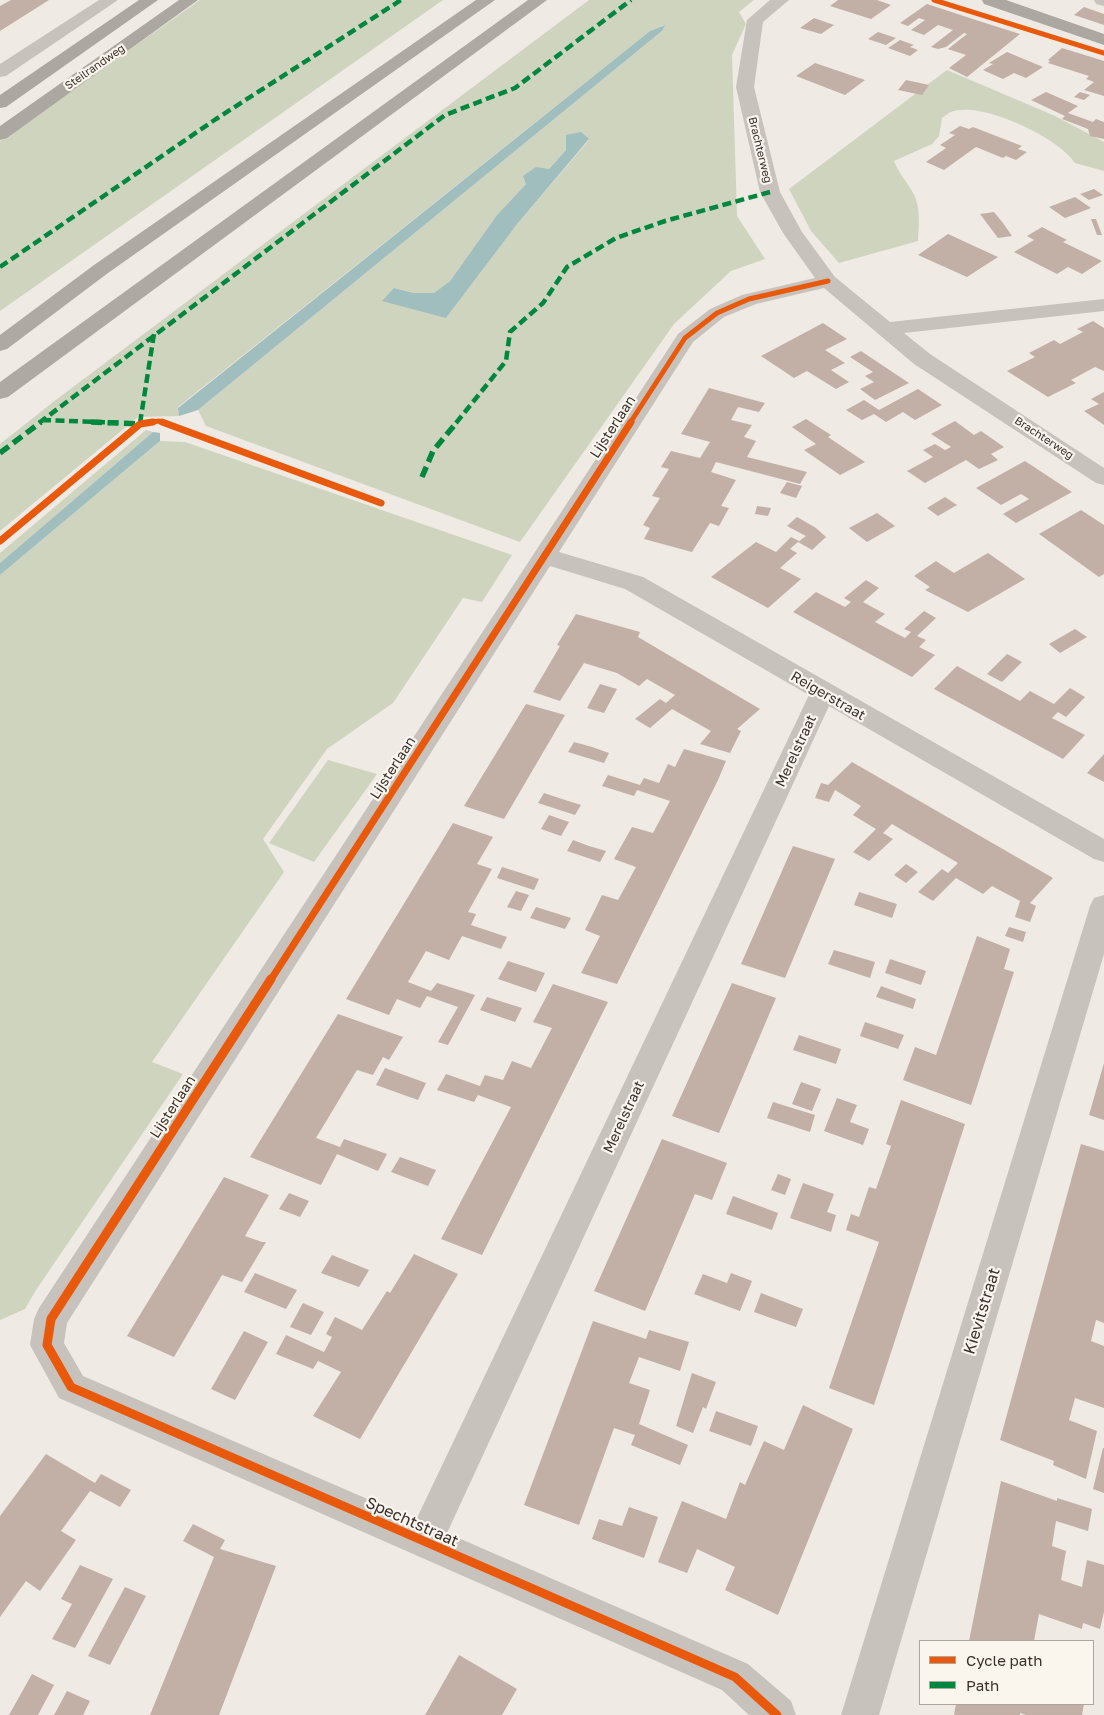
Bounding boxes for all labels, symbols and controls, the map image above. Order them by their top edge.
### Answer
street label: Steilrandweg [63,42,127,92]
street label: Brachterweg [745,116,775,184]
street label: Lijsterlaan [587,393,639,461]
street label: Brachterweg [1012,414,1076,462]
street label: Reigerstraat [788,668,868,724]
street label: Merelstraat [772,712,820,790]
street label: Lijsterlaan [367,734,419,802]
street label: Lijsterlaan [147,1073,199,1141]
street label: Merelstraat [600,1078,648,1156]
street label: Kievitstraat [960,1266,1004,1356]
street label: Spechtstraat [363,1493,461,1551]
legend [919,1640,1094,1705]
text: Cycle path [966,1651,1042,1669]
text: Path [966,1676,999,1694]

